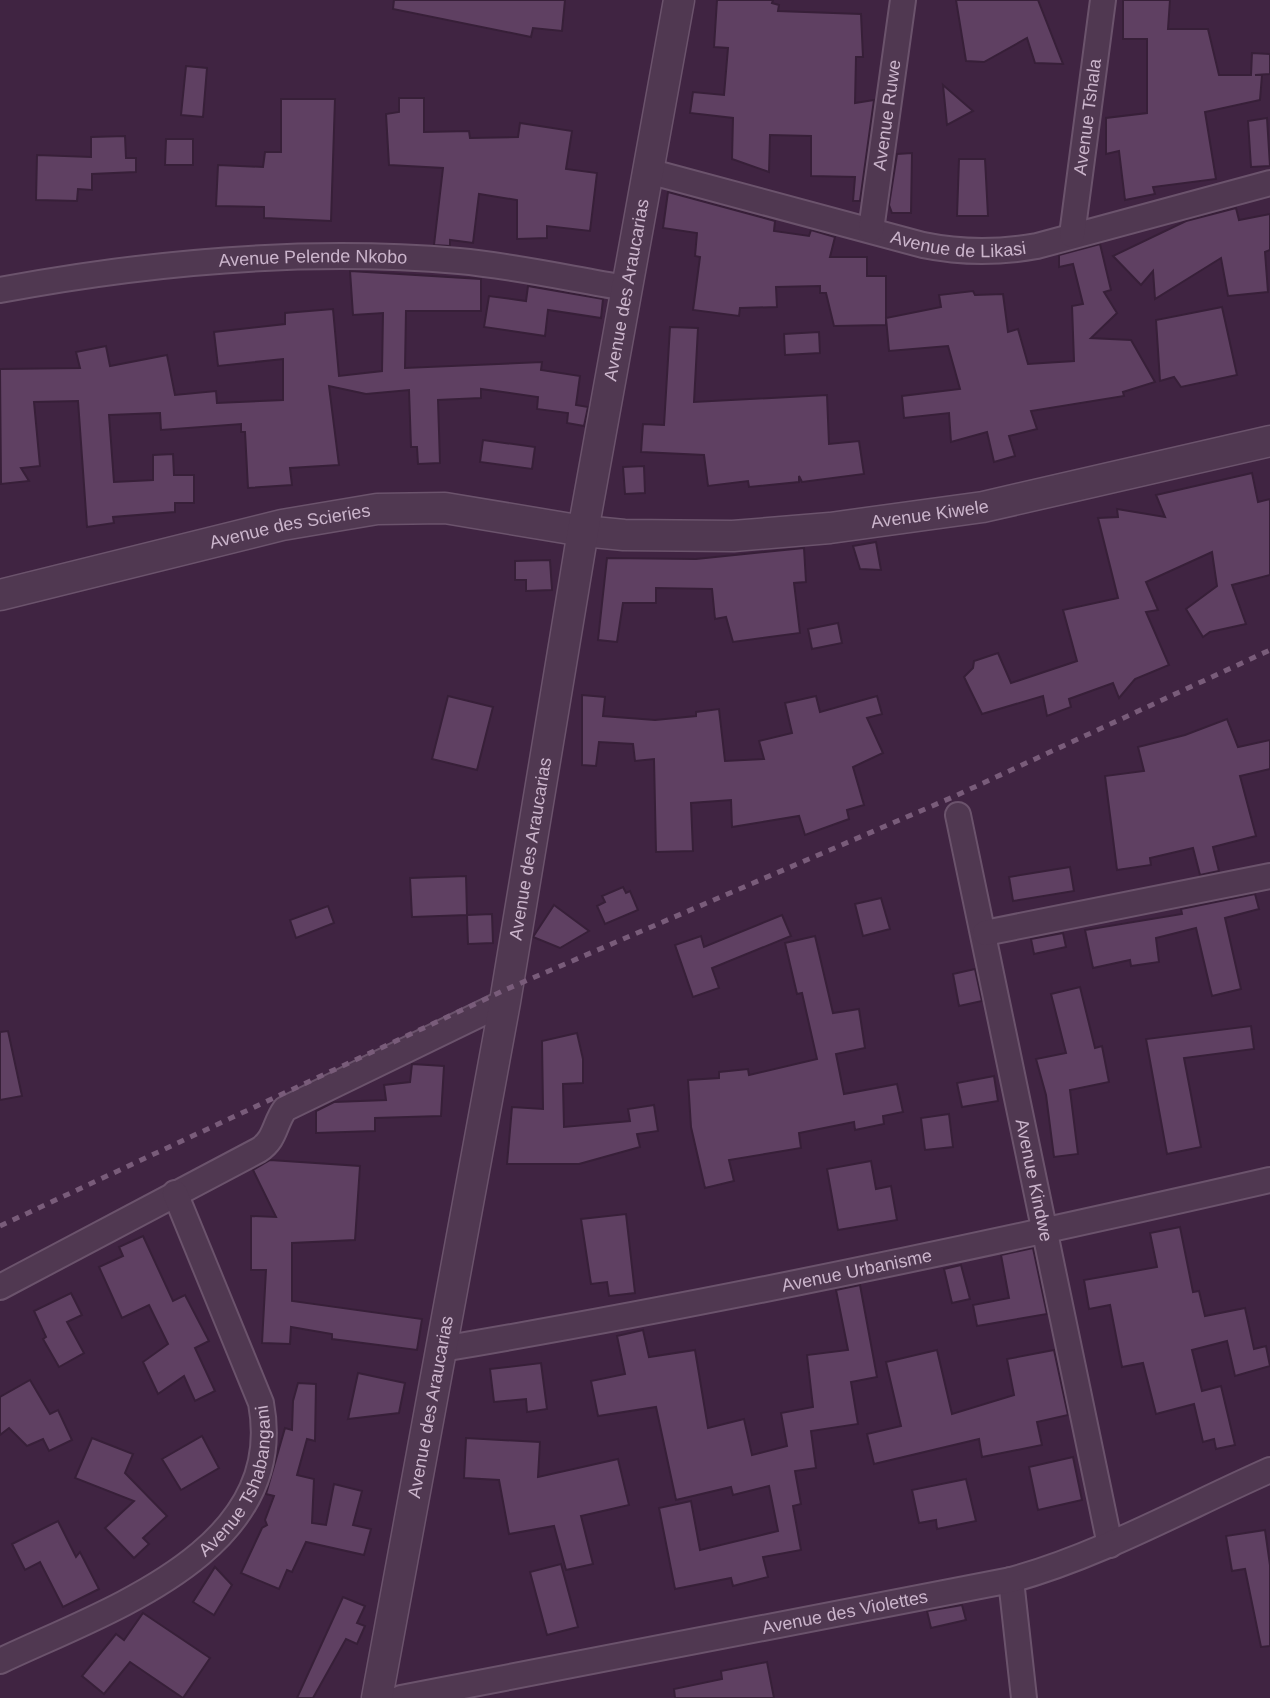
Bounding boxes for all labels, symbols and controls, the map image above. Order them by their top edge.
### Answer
street label: Avenue Tshala [1070,57,1105,177]
street label: Avenue Ruwe [869,58,905,172]
street label: Avenue des Araucarias [600,197,653,383]
street label: Avenue de Likasi [888,227,1027,261]
street label: Avenue Pelende Nkobo [218,246,408,271]
street label: Avenue Kiwele [870,496,991,532]
street label: Avenue des Scieries [207,500,372,553]
street label: Avenue des Araucarias [505,756,555,942]
street label: Avenue Kindwe [1012,1117,1057,1243]
street label: Avenue Urbanisme [780,1245,934,1296]
street label: Avenue des Araucarias [404,1314,457,1500]
street label: Avenue Tshabangani [195,1404,274,1560]
street label: Avenue des Violettes [760,1586,929,1638]

